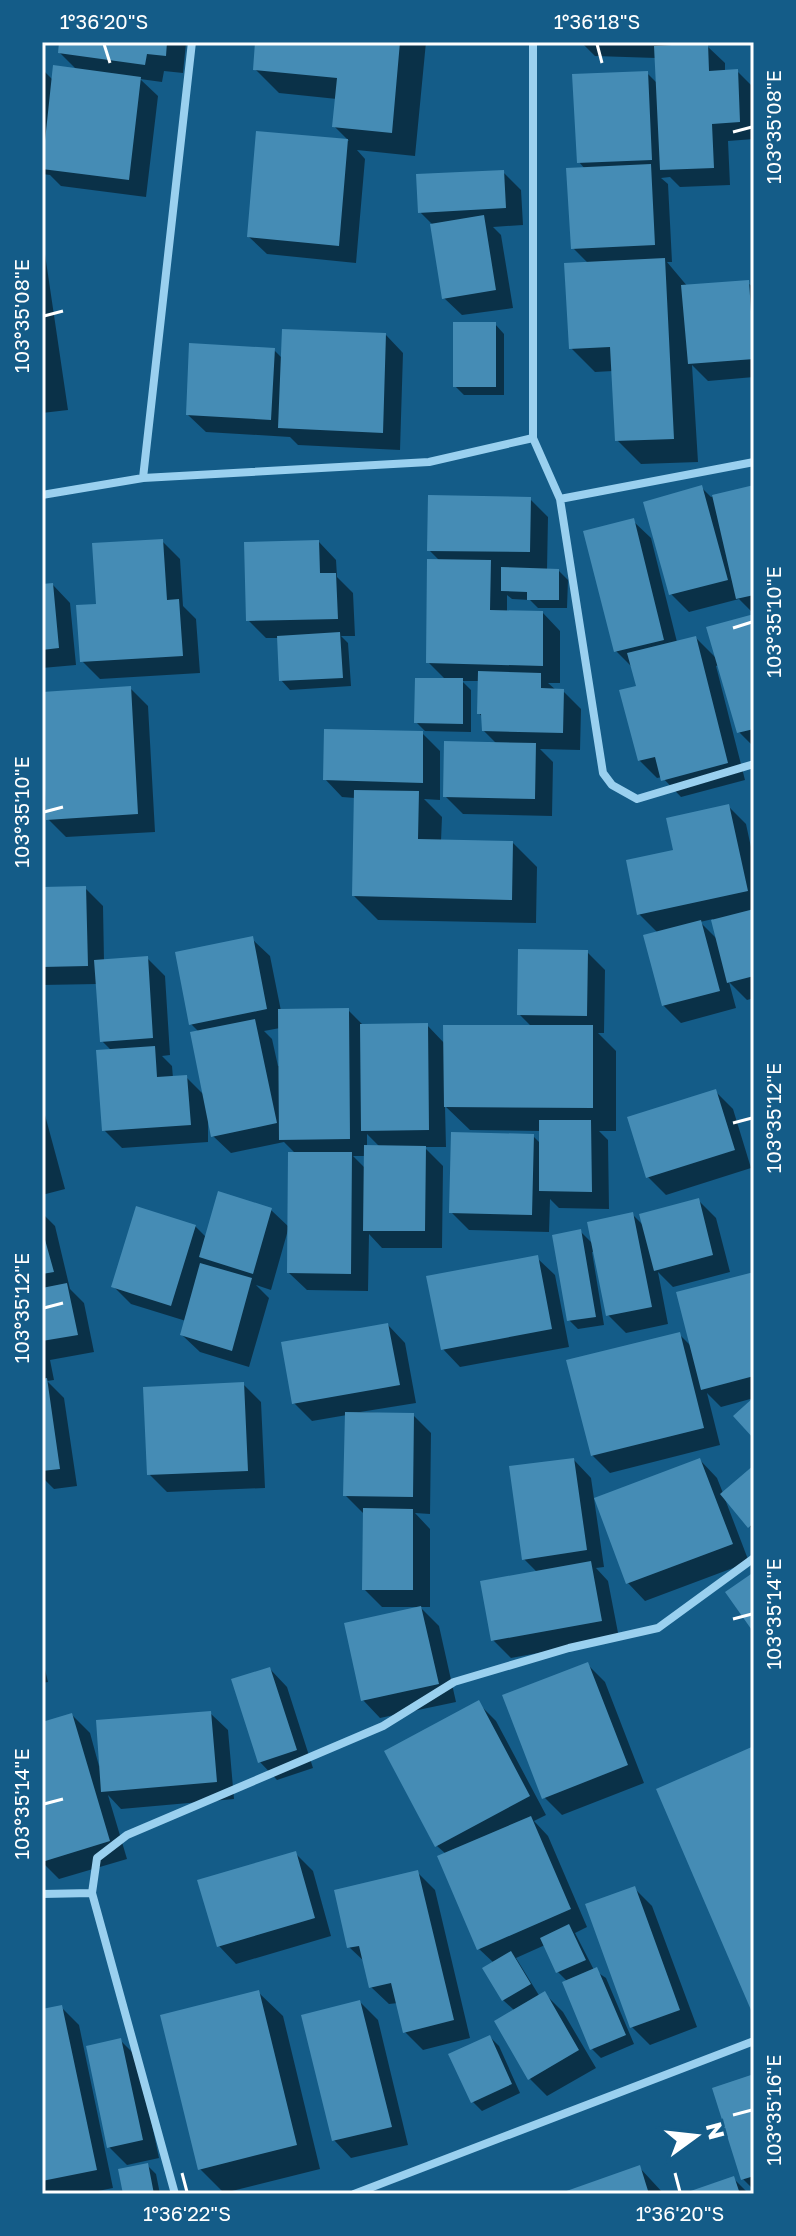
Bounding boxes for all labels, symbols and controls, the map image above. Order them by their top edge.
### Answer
text: 1°36'20"S [60,9,148,33]
text: 1°36'18"S [554,9,640,33]
text: 103°35'08"E [761,70,785,184]
text: 103°35'08"E [9,259,33,373]
text: 103°35'10"E [761,566,785,678]
text: 103°35'10"E [9,756,33,868]
text: 103°35'12"E [761,1063,785,1173]
text: 103°35'12"E [9,1253,33,1363]
text: 103°35'14"E [761,1558,785,1670]
text: 103°35'14"E [9,1748,33,1860]
text: 103°35'16"E [761,2054,785,2166]
north arrow [656,2096,736,2176]
text: N [701,2119,731,2142]
text: 1°36'22"S [143,2201,231,2225]
text: 1°36'20"S [636,2201,724,2225]

